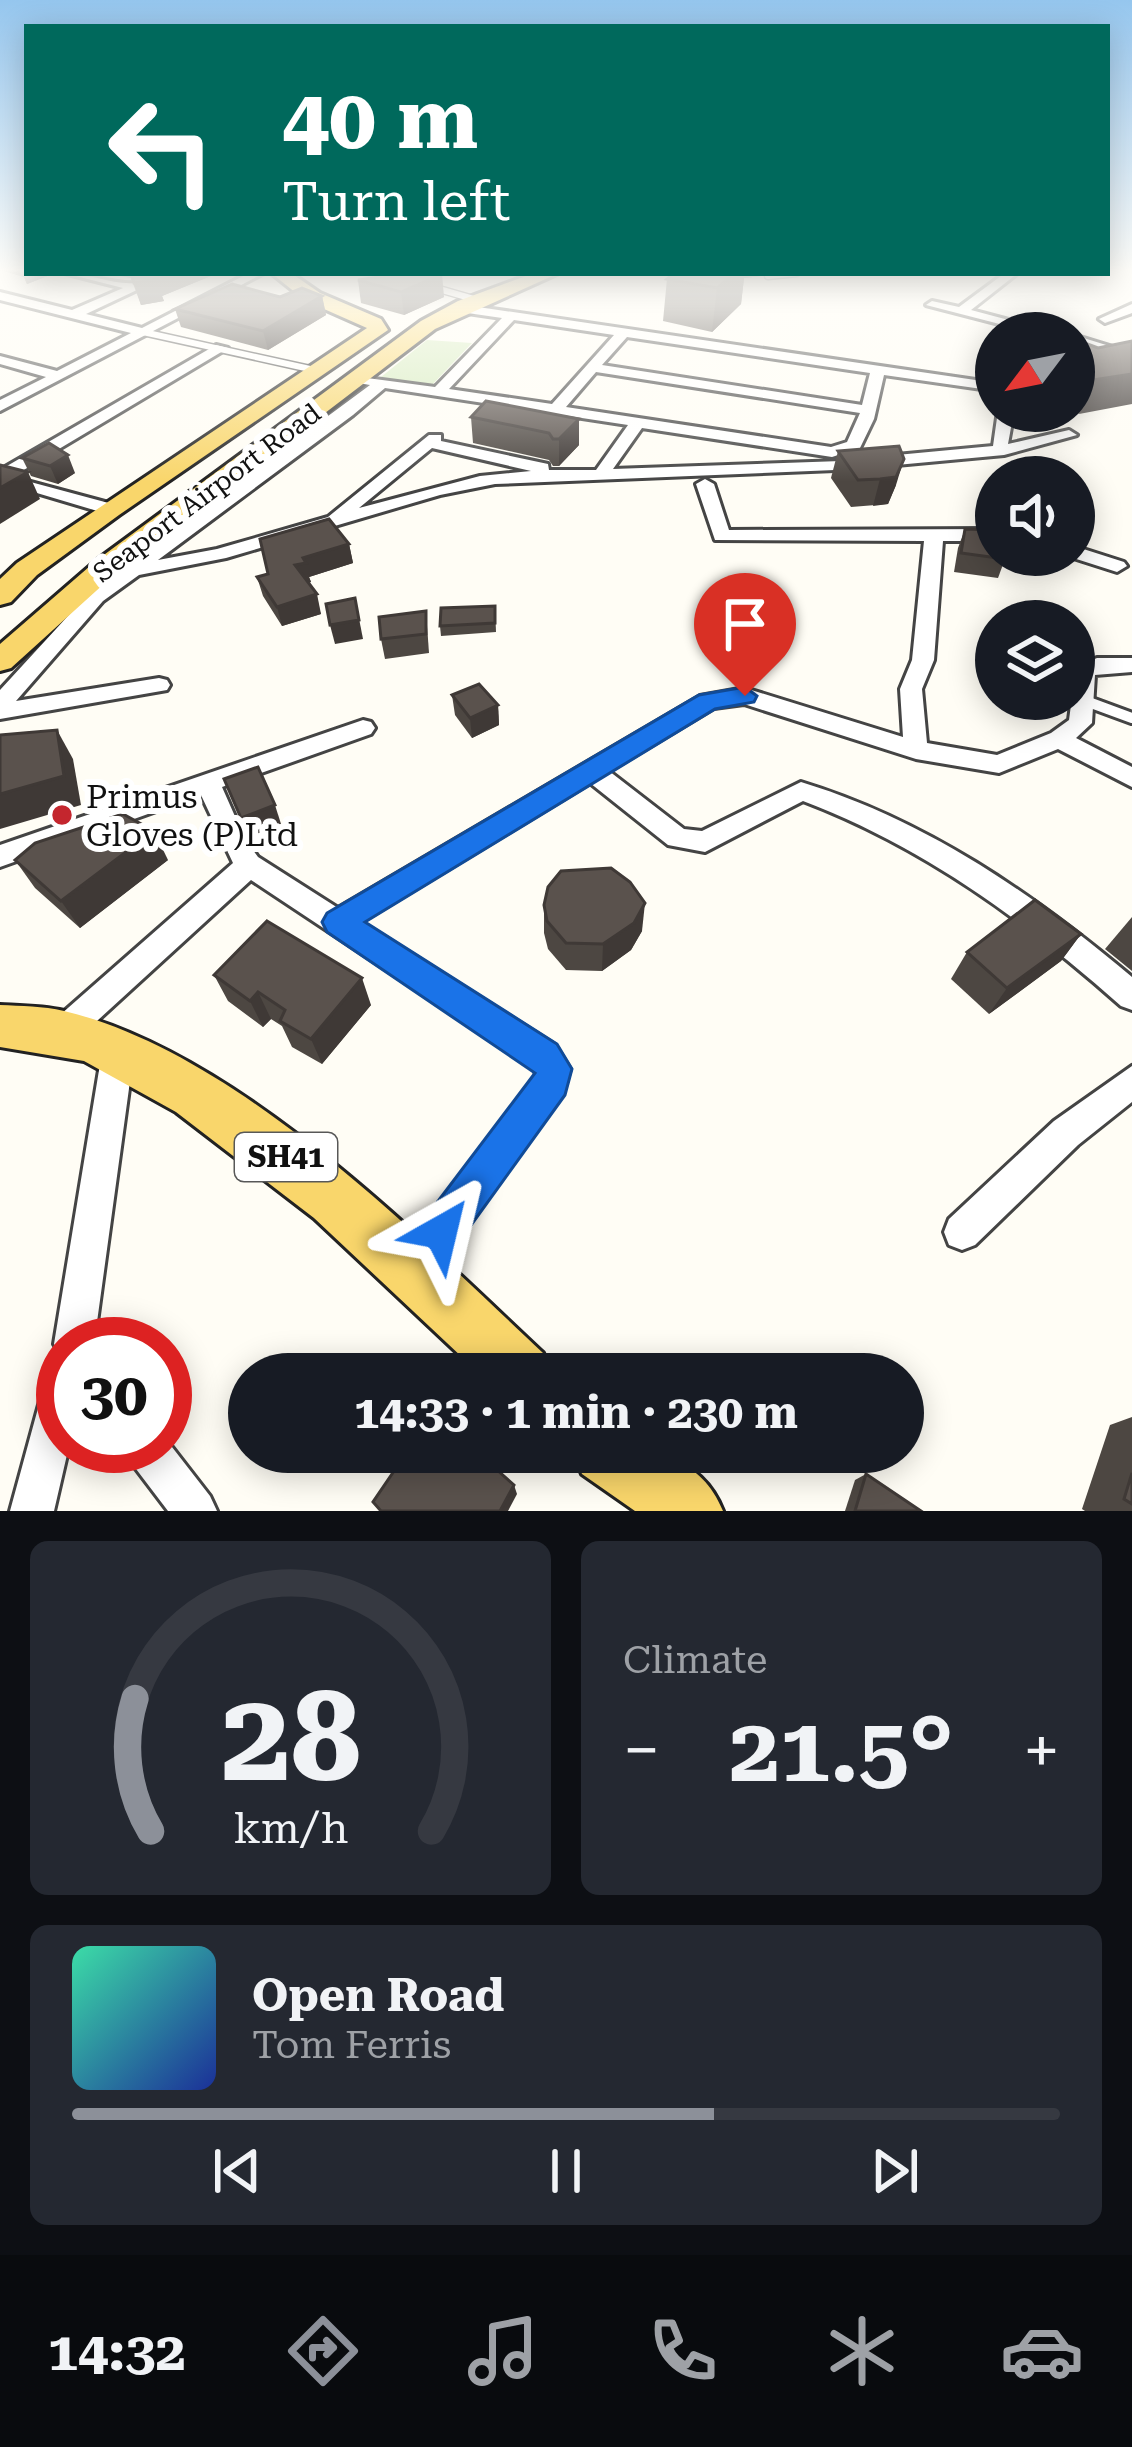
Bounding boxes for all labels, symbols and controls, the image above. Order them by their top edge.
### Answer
text: 40 m [282,70,478,168]
icon: left [84,72,240,228]
text: Turn left [282,170,510,233]
north arrow [975,312,1095,432]
map controls [975,312,1095,720]
street label: Seaport Airport Road [87,397,327,589]
button: sound [975,456,1095,576]
pin [694,573,796,696]
icon: arrive [712,591,778,657]
button: layers [975,600,1095,720]
place label: Primus Gloves (P)Ltd [86,777,298,854]
marker: Primus Gloves (P)Ltd [49,802,75,828]
road number: SH41 [235,1133,337,1181]
position arrow [378,1169,504,1295]
speed limit sign: 30 [36,1317,192,1473]
text: 14:33 · 1 min · 230 m [354,1386,798,1439]
text: Climate [623,1637,767,1683]
text: 28 [221,1664,360,1810]
text: 21.5° [729,1698,954,1803]
text: − [623,1712,660,1789]
text: + [1023,1712,1060,1789]
text: km/h [233,1803,348,1853]
text: Open Road [252,1969,504,2022]
text: Tom Ferris [252,2022,451,2068]
icon: previous [204,2138,270,2204]
icon: pause [533,2138,599,2204]
icon: next [862,2138,928,2204]
icon: directions [281,2309,365,2393]
icon: music [461,2309,545,2393]
icon: phone [641,2309,725,2393]
icon: climate [820,2309,904,2393]
icon: car [1000,2309,1084,2393]
text: 14:32 [48,2320,186,2383]

